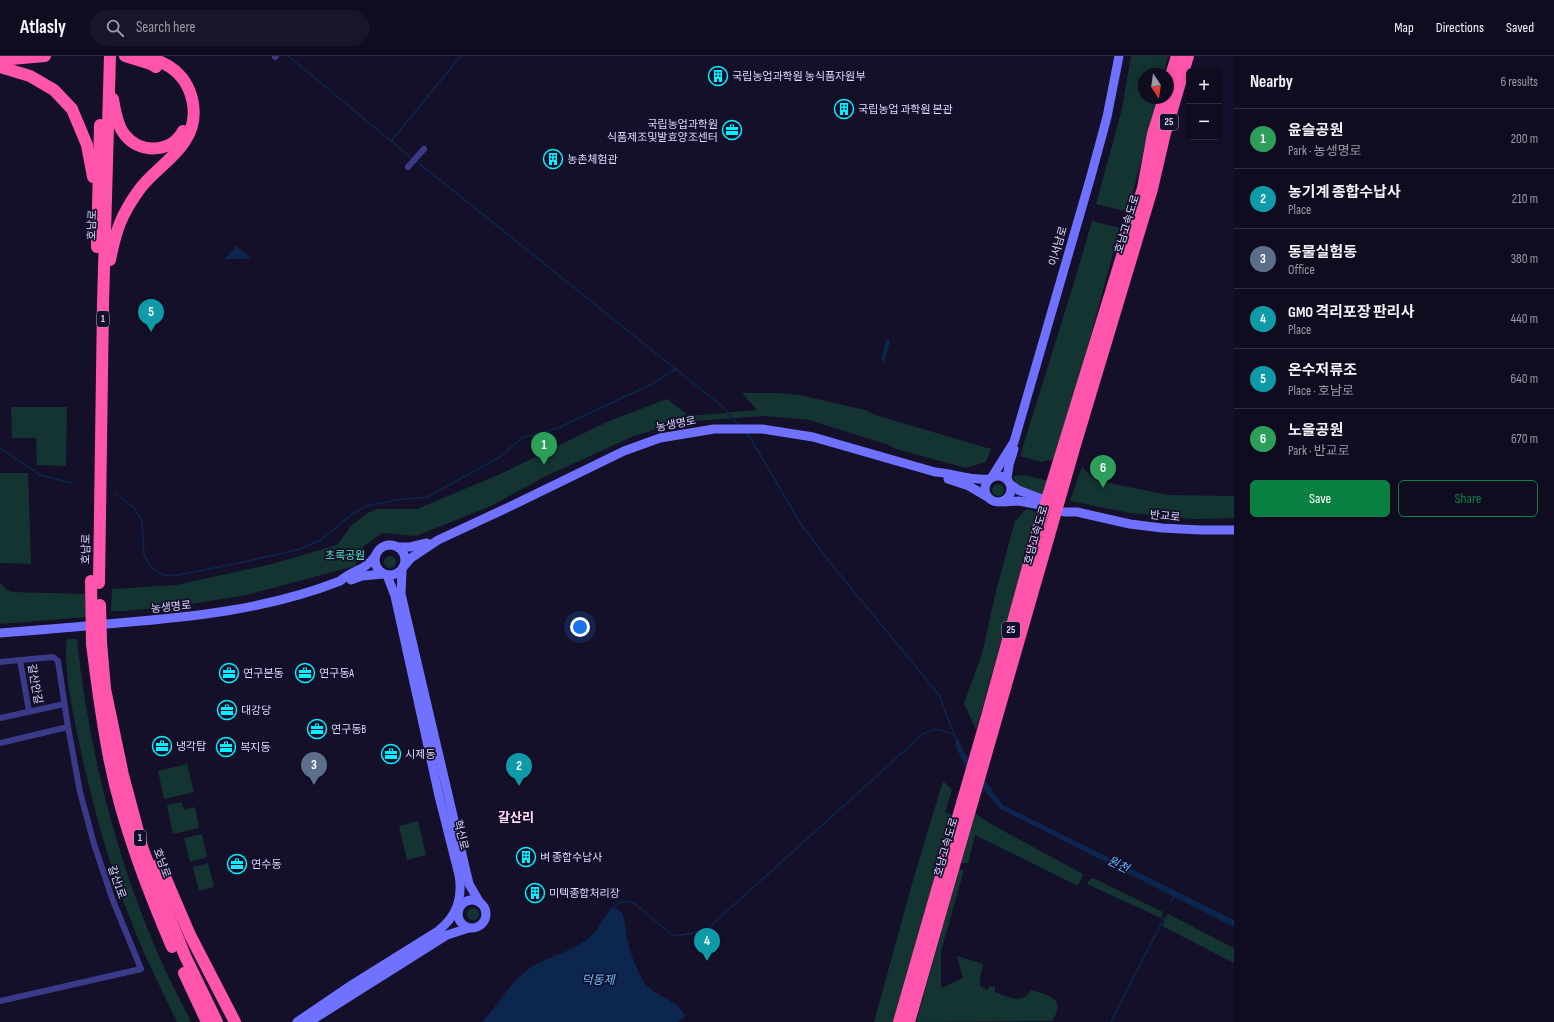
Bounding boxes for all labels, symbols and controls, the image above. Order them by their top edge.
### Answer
search box [90,10,370,46]
text: Atlasly [20,16,66,39]
icon: search [104,17,126,39]
text: Search here [136,18,196,37]
text: Map [1394,19,1414,36]
text: Directions [1436,19,1484,36]
text: Saved [1506,19,1534,36]
building icon: 국립농업과학원 농식품자원부 [707,65,729,87]
north arrow [1138,68,1174,104]
map controls [1186,68,1222,140]
button: + [1186,68,1222,104]
place label: 국립농업과학원 농식품자원부 [732,70,865,83]
text: Nearby [1250,72,1293,92]
text: 6 results [1500,74,1538,90]
building icon: 국립농업 과학원 본관 [833,98,855,120]
place label: 국립농업 과학원 본관 [858,103,953,116]
button: − [1186,104,1222,140]
road number: 25 [1160,114,1178,130]
place label: 국립농업과학원 식품제조및발효양조센터 [607,118,718,144]
office icon: 국립농업과학원 식품제조및발효양조센터 [721,119,743,141]
text: 윤슬공원 [1288,121,1343,140]
text: 1 [1260,131,1266,147]
text: 200 m [1511,131,1538,147]
text: Park · 농생명로 [1288,143,1362,159]
building icon: 농촌체험관 [542,148,564,170]
place label: 농촌체험관 [567,153,618,166]
text: 농기계 종합수납사 [1288,183,1401,202]
text: 2 [1260,191,1266,207]
text: 210 m [1512,191,1538,207]
street label: 호남고속도로 [1112,193,1142,255]
text: Place [1288,202,1311,218]
street label: 호남로 [85,210,99,240]
street label: 이서남로 [1046,225,1070,267]
text: 동물실험동 [1288,243,1357,262]
text: 3 [1260,251,1266,267]
text: 380 m [1511,251,1538,267]
text: Office [1288,262,1315,278]
pin: 5 [138,299,164,332]
text: GMO 격리포장 판리사 [1288,303,1414,322]
road number: 1 [97,311,109,327]
text: 4 [1260,311,1266,327]
text: 440 m [1511,311,1538,327]
text: Place [1288,322,1311,338]
text: 온수저류조 [1288,361,1357,380]
text: 5 [1260,371,1266,387]
text: 640 m [1510,371,1538,387]
text: Place · 호남로 [1288,383,1354,399]
street label: 농생명로 [655,414,697,434]
text: 노을공원 [1288,421,1343,440]
text: 6 [1260,431,1266,447]
text: 670 m [1511,431,1538,447]
pin: 1 [531,432,557,465]
text: Park · 반교로 [1288,443,1350,459]
pin: 6 [1090,455,1116,488]
button: Save [1250,480,1390,517]
button: Share [1398,480,1538,517]
street label: 호남고속도로 [1021,504,1051,566]
street label: 반교로 [1149,508,1181,524]
street label: 호남로 [79,534,93,564]
park label: 초록공원 [325,549,365,562]
street label: 농생명로 [150,598,192,616]
your location [570,617,590,637]
road number: 25 [1002,622,1020,638]
office icon: 연구본동 [218,662,240,684]
office icon: 연구동A [294,662,316,684]
street label: 갈산안길 [25,663,45,705]
place label: 연구본동 [243,667,283,680]
place label: 연구동A [319,667,354,680]
office icon: 대강당 [216,699,238,721]
place label: 대강당 [241,704,271,717]
office icon: 연구동B [306,718,328,740]
place label: 연구동B [331,723,366,736]
office icon: 냉각탑 [151,735,173,757]
office icon: 복지동 [215,736,237,758]
place label: 냉각탑 [176,740,206,753]
place label: 복지동 [240,741,270,754]
office icon: 시제동 [380,743,402,765]
place label: 시제동 [405,748,435,761]
pin: 3 [301,752,327,785]
pin: 2 [506,753,532,786]
district label: 갈산리 [498,810,534,826]
street label: 호남고속도로 [931,816,961,878]
street label: 혁신로 [451,819,471,851]
road number: 1 [134,830,146,846]
building icon: 벼 종합수납사 [515,846,537,868]
street label: 호남로 [151,847,173,879]
place label: 벼 종합수납사 [540,851,602,864]
office icon: 연수동 [226,853,248,875]
water label: 원천 [1105,853,1133,877]
place label: 연수동 [251,858,281,871]
street label: 갈산1로 [105,864,129,900]
building icon: 미텍종합처리장 [524,882,546,904]
place label: 미텍종합처리장 [549,887,620,900]
pin: 4 [694,928,720,961]
water label: 덕동제 [581,973,617,988]

